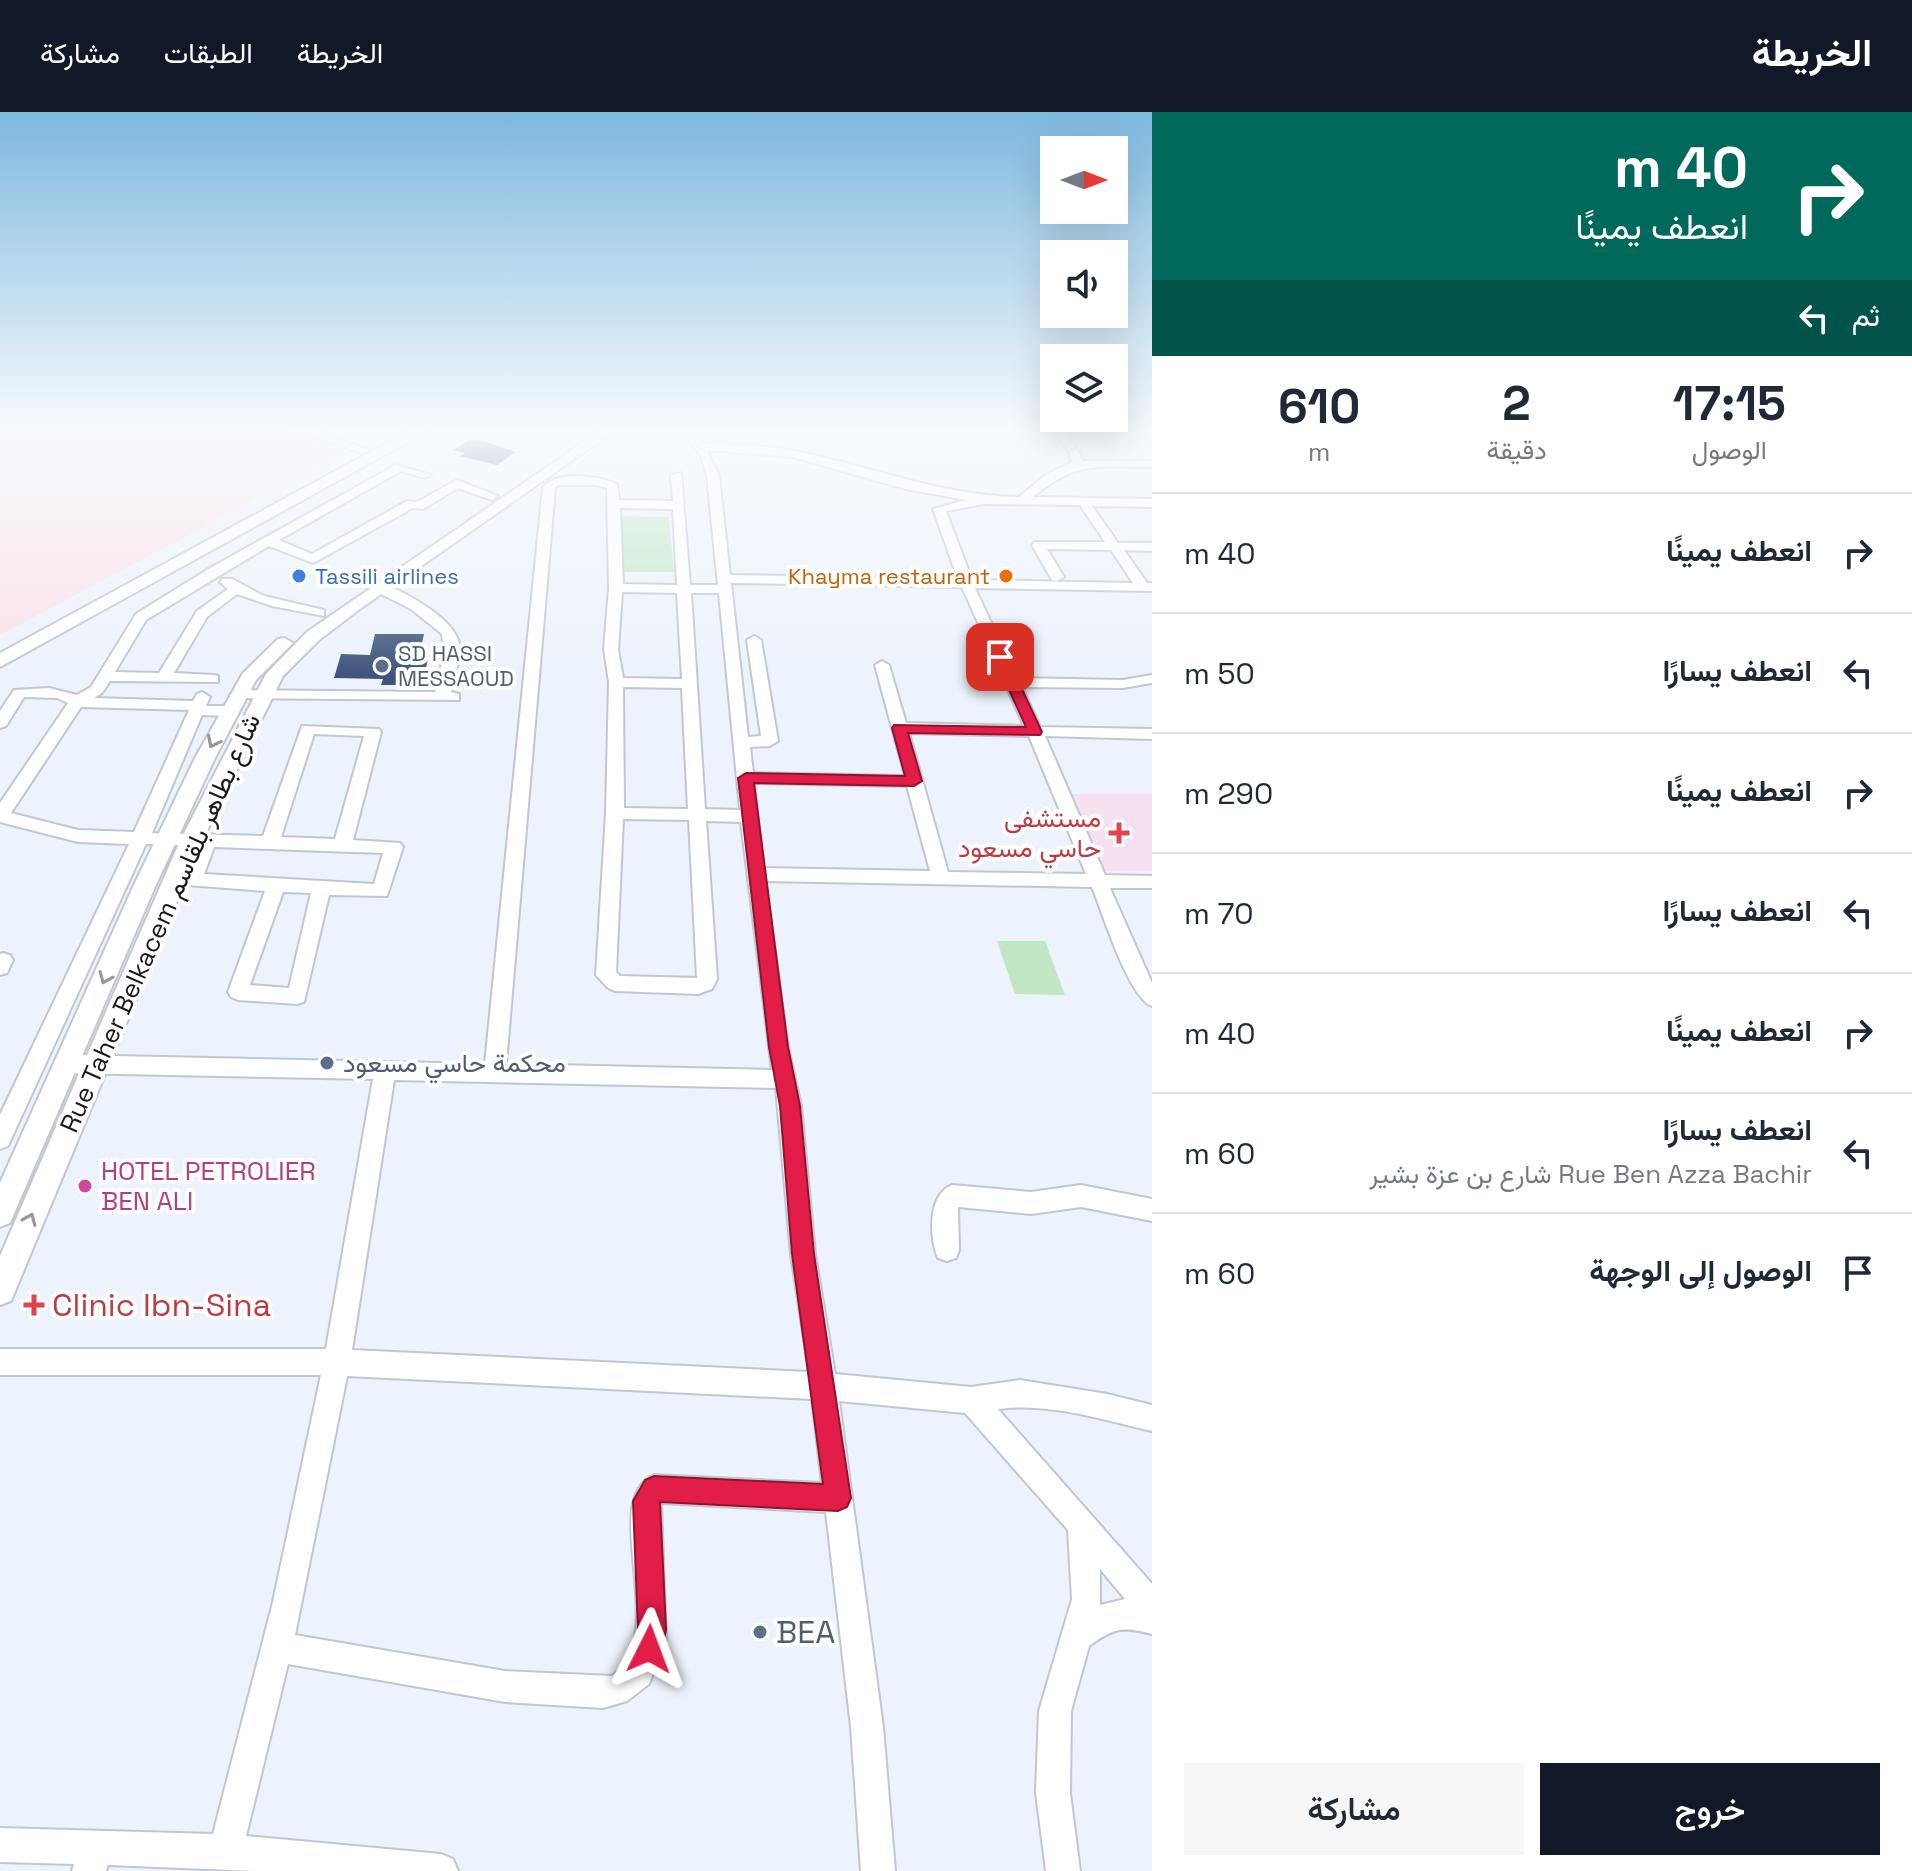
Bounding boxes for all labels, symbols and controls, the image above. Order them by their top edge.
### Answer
text: الخريطة [1752,29,1872,77]
text: مشاركة [40,35,120,71]
text: الطبقات [164,35,253,71]
text: الخريطة [297,35,383,71]
text: 40 m [1614,132,1748,203]
north arrow [1040,136,1128,224]
map controls [1040,136,1128,432]
icon: right [1776,144,1880,248]
text: انعطف يمينًا [1575,204,1748,250]
button: sound [1040,240,1128,328]
icon: left [1792,296,1836,340]
text: ثم [1852,296,1880,335]
button: layers [1040,344,1128,432]
text: 2 [1502,373,1531,434]
text: 17:15 [1673,373,1786,434]
text: 610 [1278,376,1360,437]
text: دقيقة [1487,433,1547,467]
text: الوصول [1692,433,1767,467]
text: m [1308,435,1330,469]
text: انعطف يمينًا [1666,531,1812,570]
icon: right [1836,531,1880,575]
text: 40 m [1184,534,1256,573]
place label: Tassili airlines [315,562,459,590]
place label: Khayma restaurant [788,562,990,590]
marker: Tassili airlines [290,567,308,585]
marker: Khayma restaurant [997,567,1015,585]
pin [966,623,1034,691]
icon: arrive [978,635,1022,679]
place label: SD HASSI MESSAOUD [398,639,514,692]
text: انعطف يسارًا [1662,651,1812,690]
icon: left [1836,651,1880,695]
text: 50 m [1184,654,1255,693]
marker: SD HASSI MESSAOUD [373,657,391,675]
street label: Rue Taher Belkacem شارع بطاهر بلقاسم [52,708,269,1138]
one-way arrow [208,734,223,749]
text: انعطف يمينًا [1666,771,1812,810]
icon: right [1836,771,1880,815]
text: 290 m [1184,774,1273,813]
place label: مستشفى حاسي مسعود [958,801,1101,869]
marker: مستشفى حاسي مسعود [1108,822,1130,844]
text: انعطف يسارًا [1662,891,1812,930]
icon: left [1836,891,1880,935]
text: 70 m [1184,894,1253,933]
one-way arrow [98,970,114,984]
text: انعطف يمينًا [1666,1011,1812,1050]
icon: right [1836,1011,1880,1055]
text: 40 m [1184,1014,1256,1053]
place label: محكمة حاسي مسعود [343,1046,566,1084]
marker: محكمة حاسي مسعود [318,1054,336,1072]
text: انعطف يسارًا [1662,1110,1812,1149]
icon: left [1836,1131,1880,1175]
text: 60 m [1184,1134,1255,1173]
place label: HOTEL PETROLIER BEN ALI [101,1154,316,1218]
text: Rue Ben Azza Bachir شارع بن عزة بشير [1369,1157,1812,1191]
marker: HOTEL PETROLIER BEN ALI [76,1177,94,1195]
one-way arrow [20,1212,36,1227]
text: الوصول إلى الوجهة [1589,1251,1812,1290]
icon: arrive [1836,1251,1880,1295]
text: 60 m [1184,1254,1255,1293]
place label: Clinic Ibn-Sina [52,1285,271,1325]
marker: Clinic Ibn-Sina [23,1294,45,1316]
position arrow [607,1607,691,1691]
place label: BEA [776,1612,835,1652]
marker: BEA [751,1623,769,1641]
button: مشاركة [1184,1763,1524,1855]
button: خروج [1540,1763,1880,1855]

